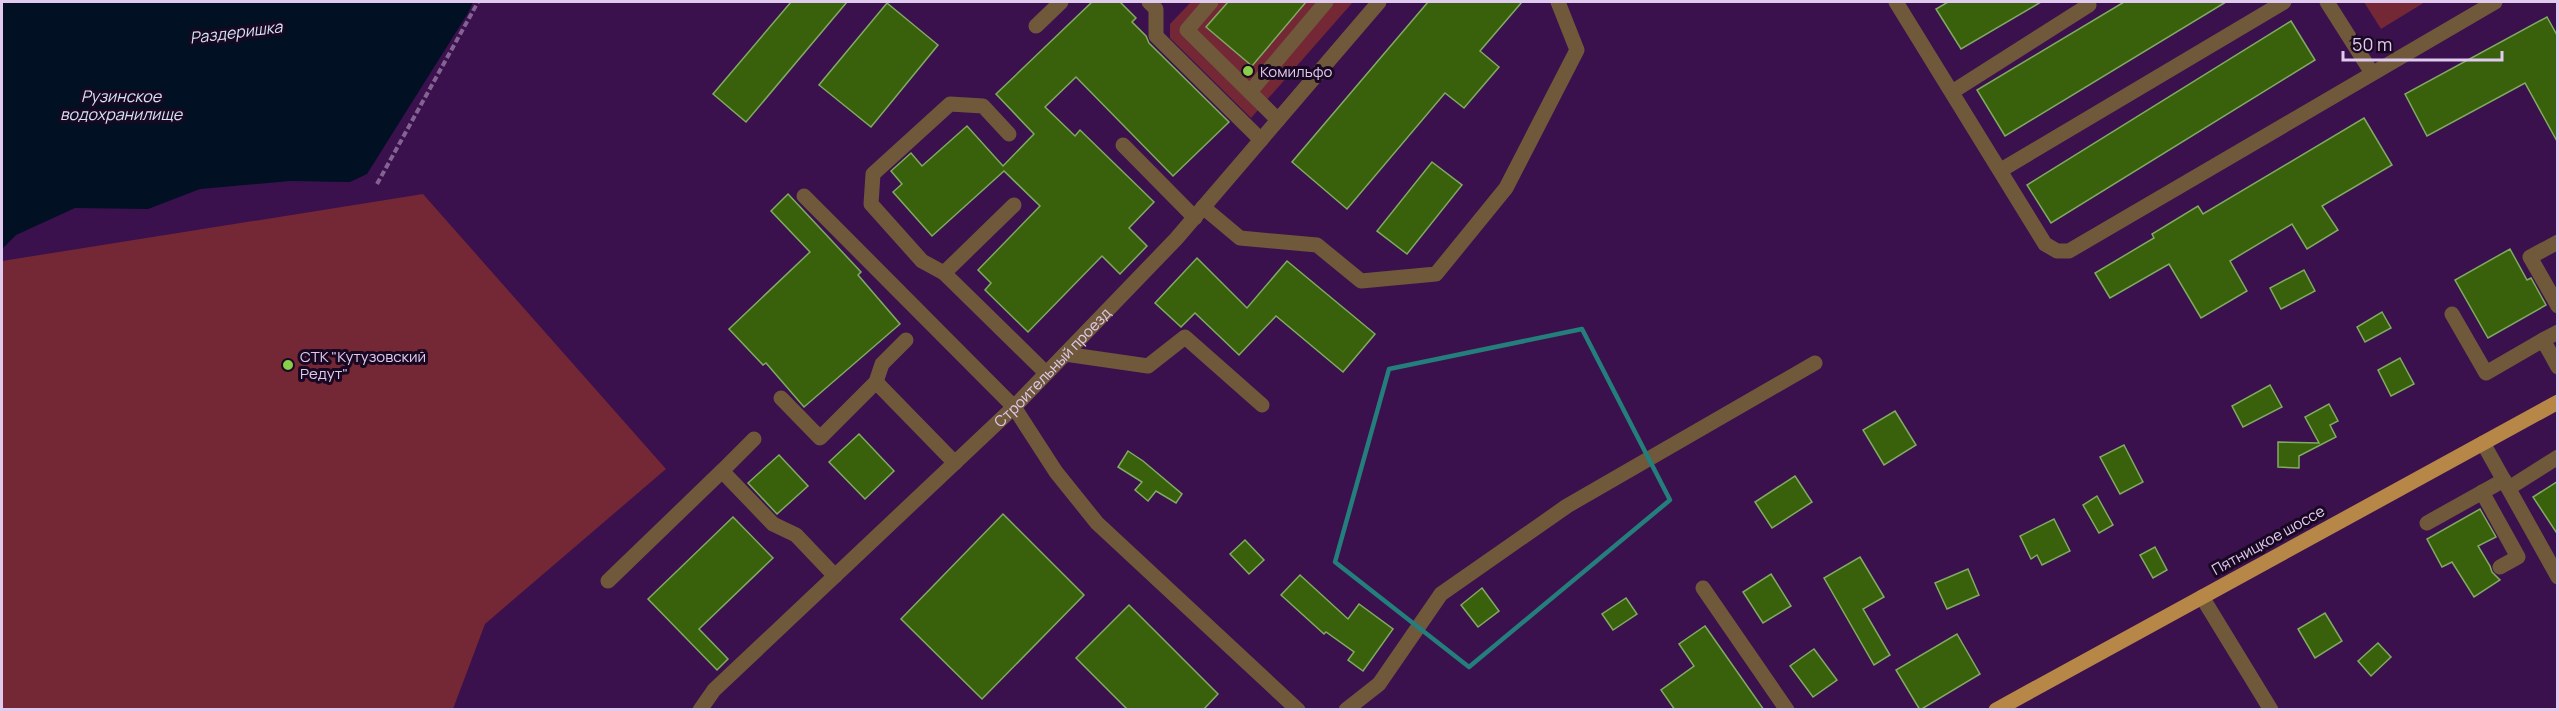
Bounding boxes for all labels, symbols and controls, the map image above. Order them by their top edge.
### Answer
water label: Раздеришка [188,15,285,49]
scale bar [2343,24,2502,62]
text: 50 m [2352,32,2392,56]
place label: Комильфо [1260,61,1333,82]
marker: Комильфо [1241,64,1255,78]
water label: Рузинское водохранилище [60,85,184,125]
street label: Строительный проезд [989,303,1115,431]
place label: СТК "Кутузовский Редут" [300,346,426,384]
marker: СТК "Кутузовский Редут" [281,358,295,372]
street label: Пятницкое шоссе [2208,500,2329,580]

